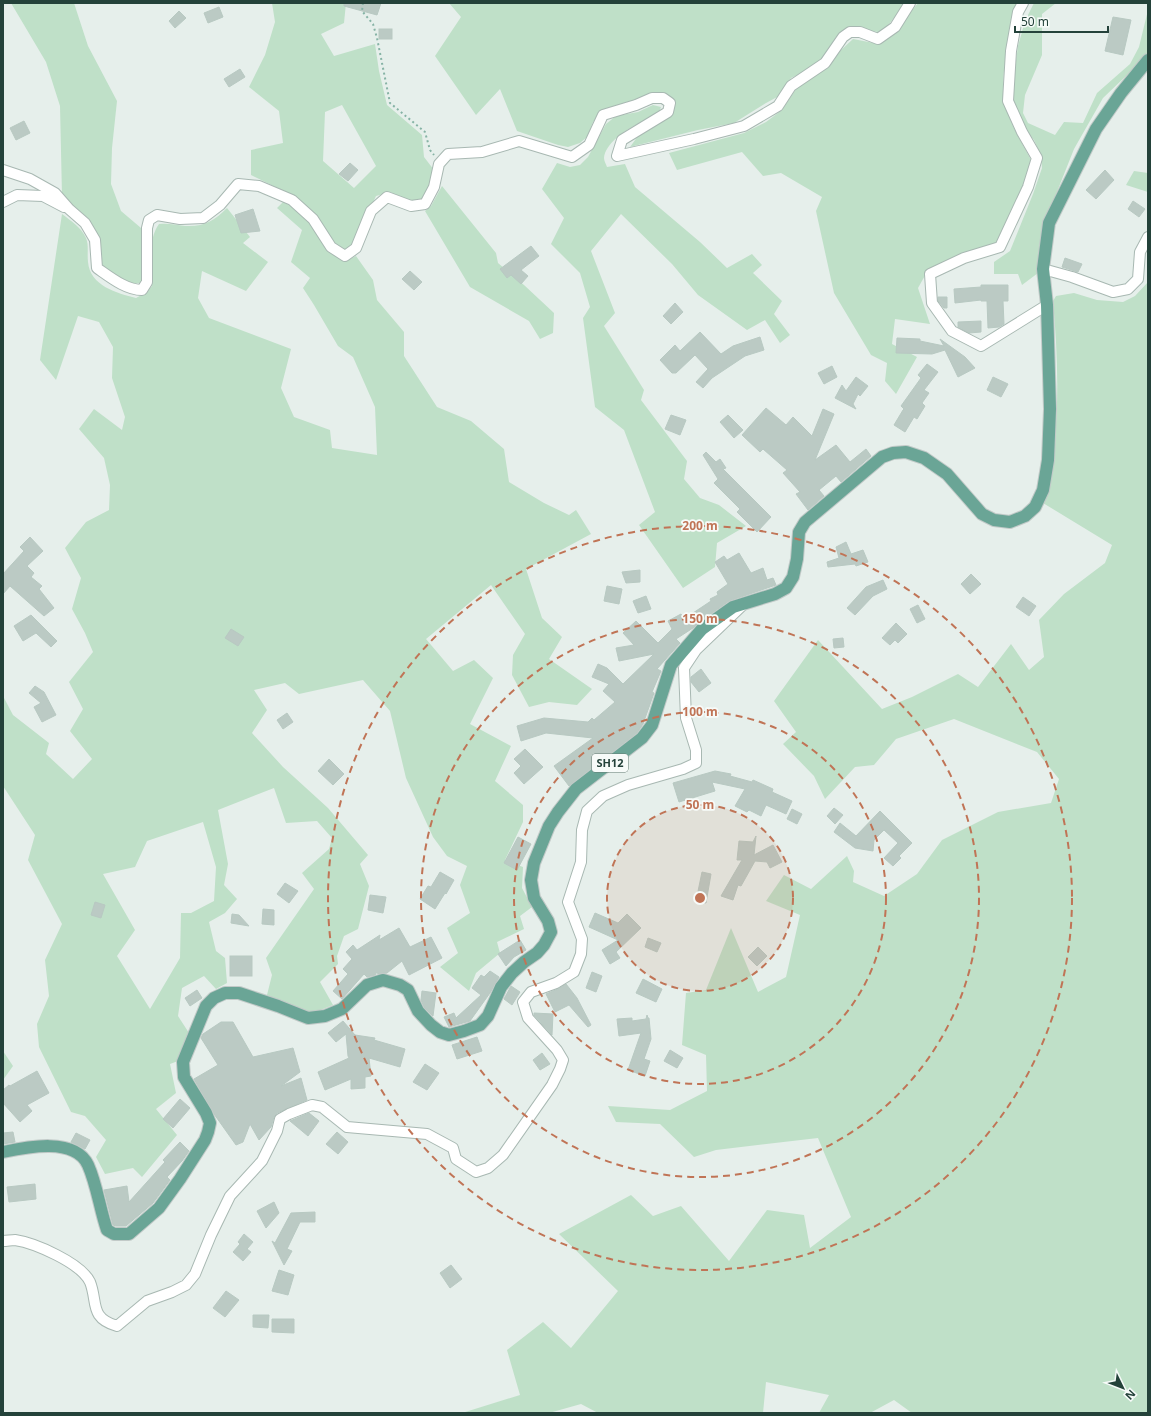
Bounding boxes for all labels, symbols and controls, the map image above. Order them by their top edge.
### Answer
scale bar [1015,8,1108,34]
text: 50 m [1021,13,1049,30]
text: 200 m [682,517,718,534]
text: 150 m [682,610,718,627]
text: 100 m [682,703,718,720]
road number: SH12 [592,754,628,772]
text: 50 m [686,796,714,813]
centre of rings [693,891,707,905]
north arrow [1103,1368,1143,1408]
text: N [1122,1387,1139,1404]

